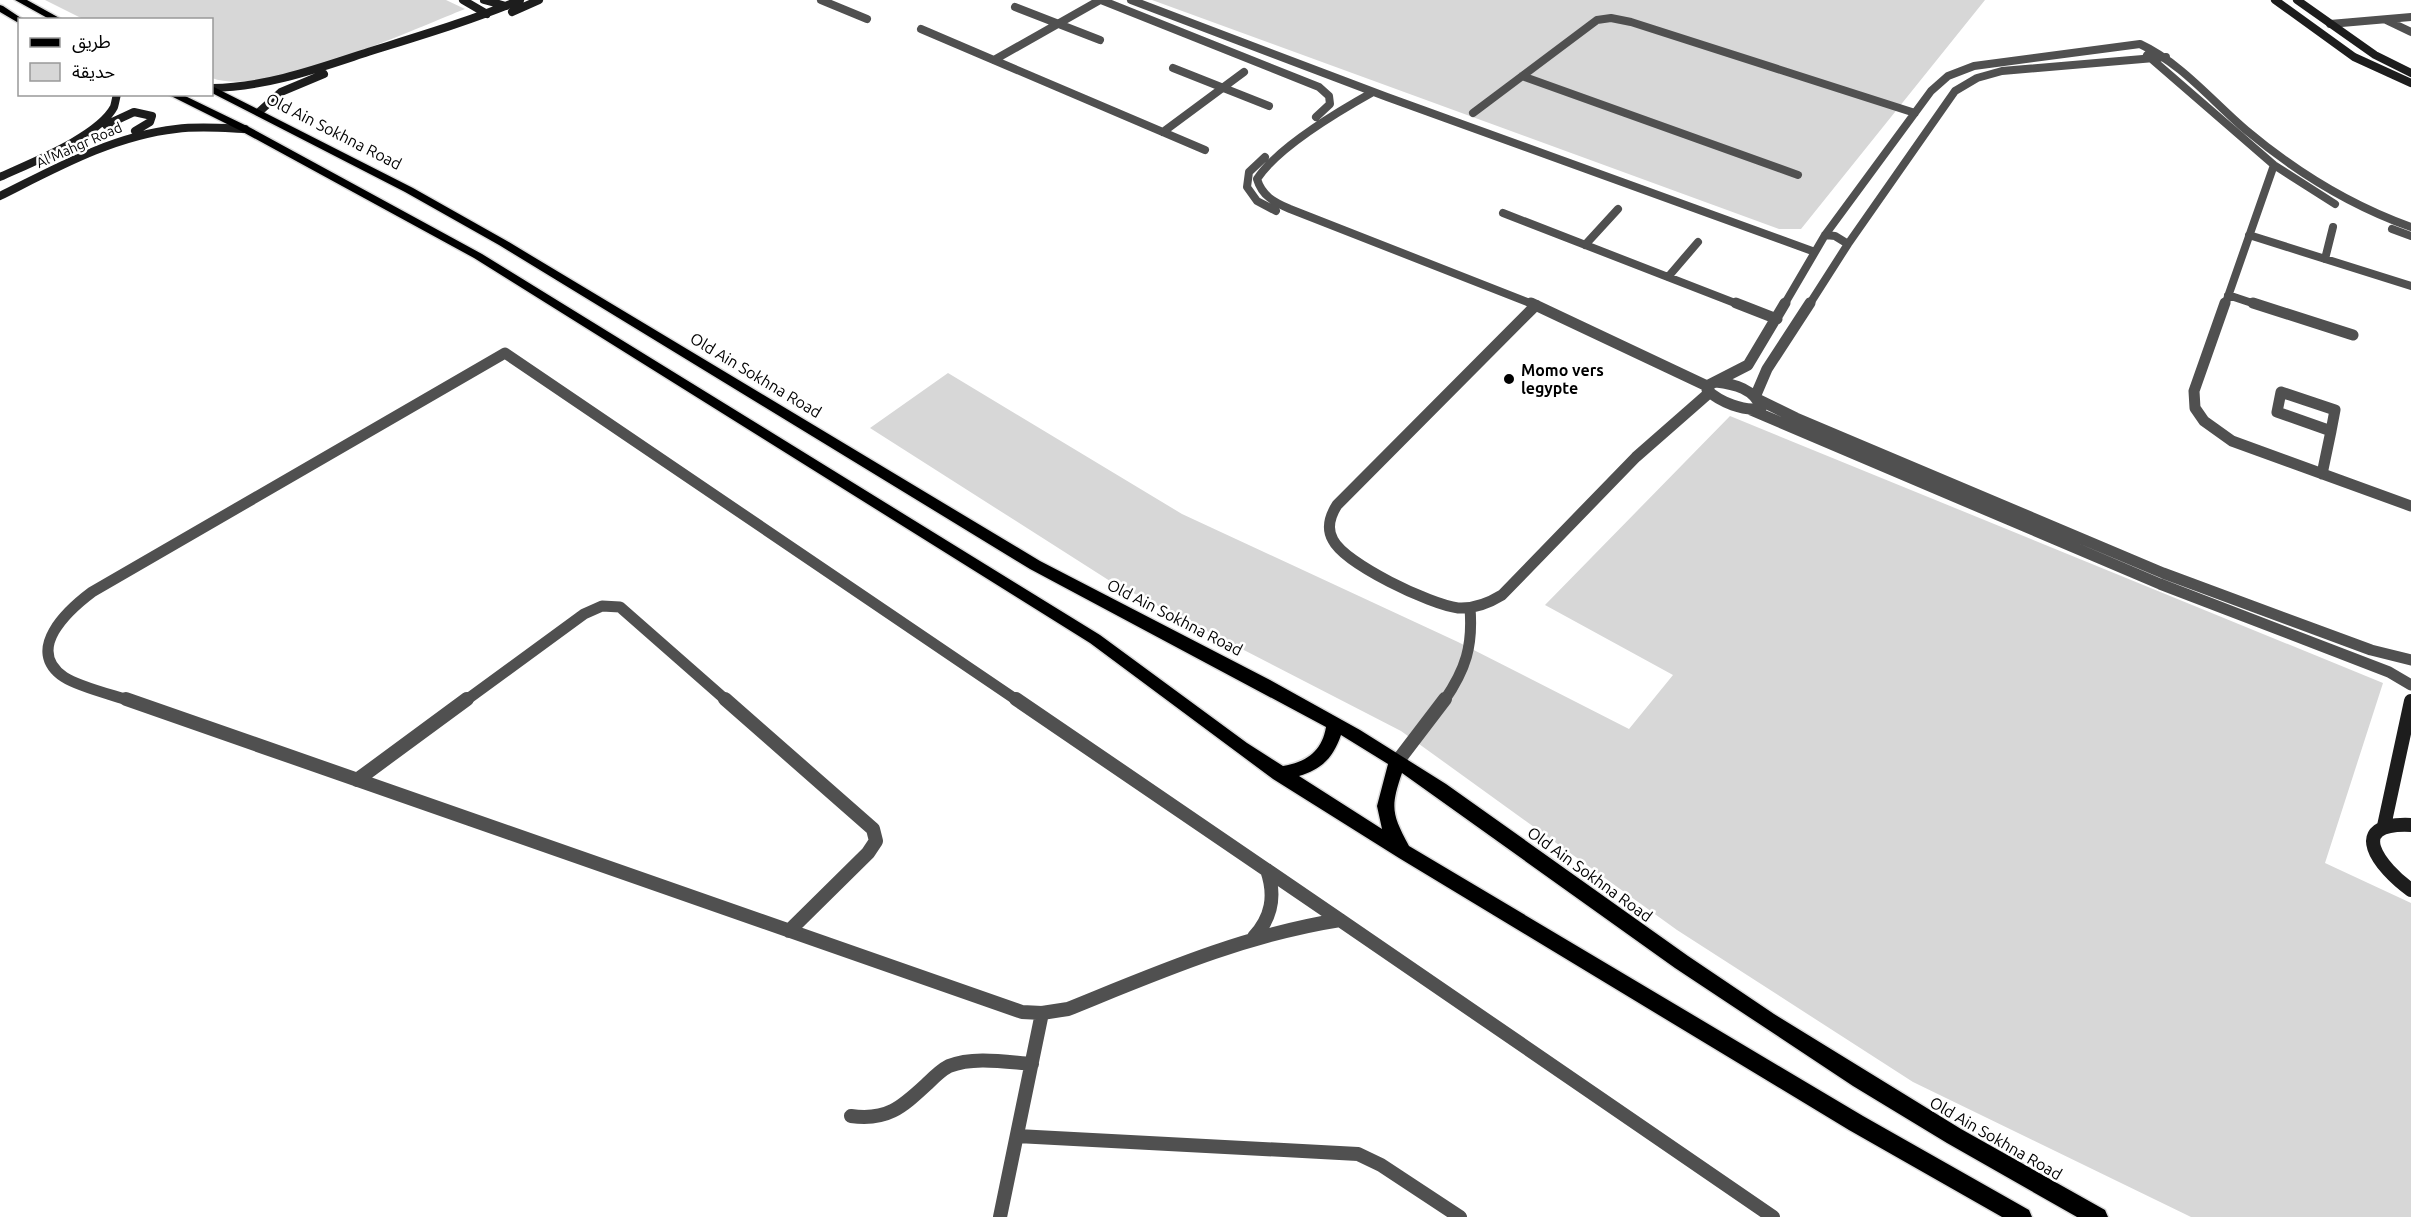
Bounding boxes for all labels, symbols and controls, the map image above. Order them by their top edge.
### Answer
legend [18,18,213,96]
text: طريق [72,31,111,53]
text: حديقة [72,61,115,81]
street label: Old Ain Sokhna Road [263,89,405,173]
street label: Al Mahgr Road [34,119,124,171]
street label: Old Ain Sokhna Road [687,329,825,421]
place label: Momo vers legypte [1521,361,1604,397]
marker: Momo vers legypte [1502,372,1516,386]
street label: Old Ain Sokhna Road [1104,575,1246,659]
street label: Old Ain Sokhna Road [1524,823,1656,925]
street label: Old Ain Sokhna Road [1927,1093,2065,1183]

